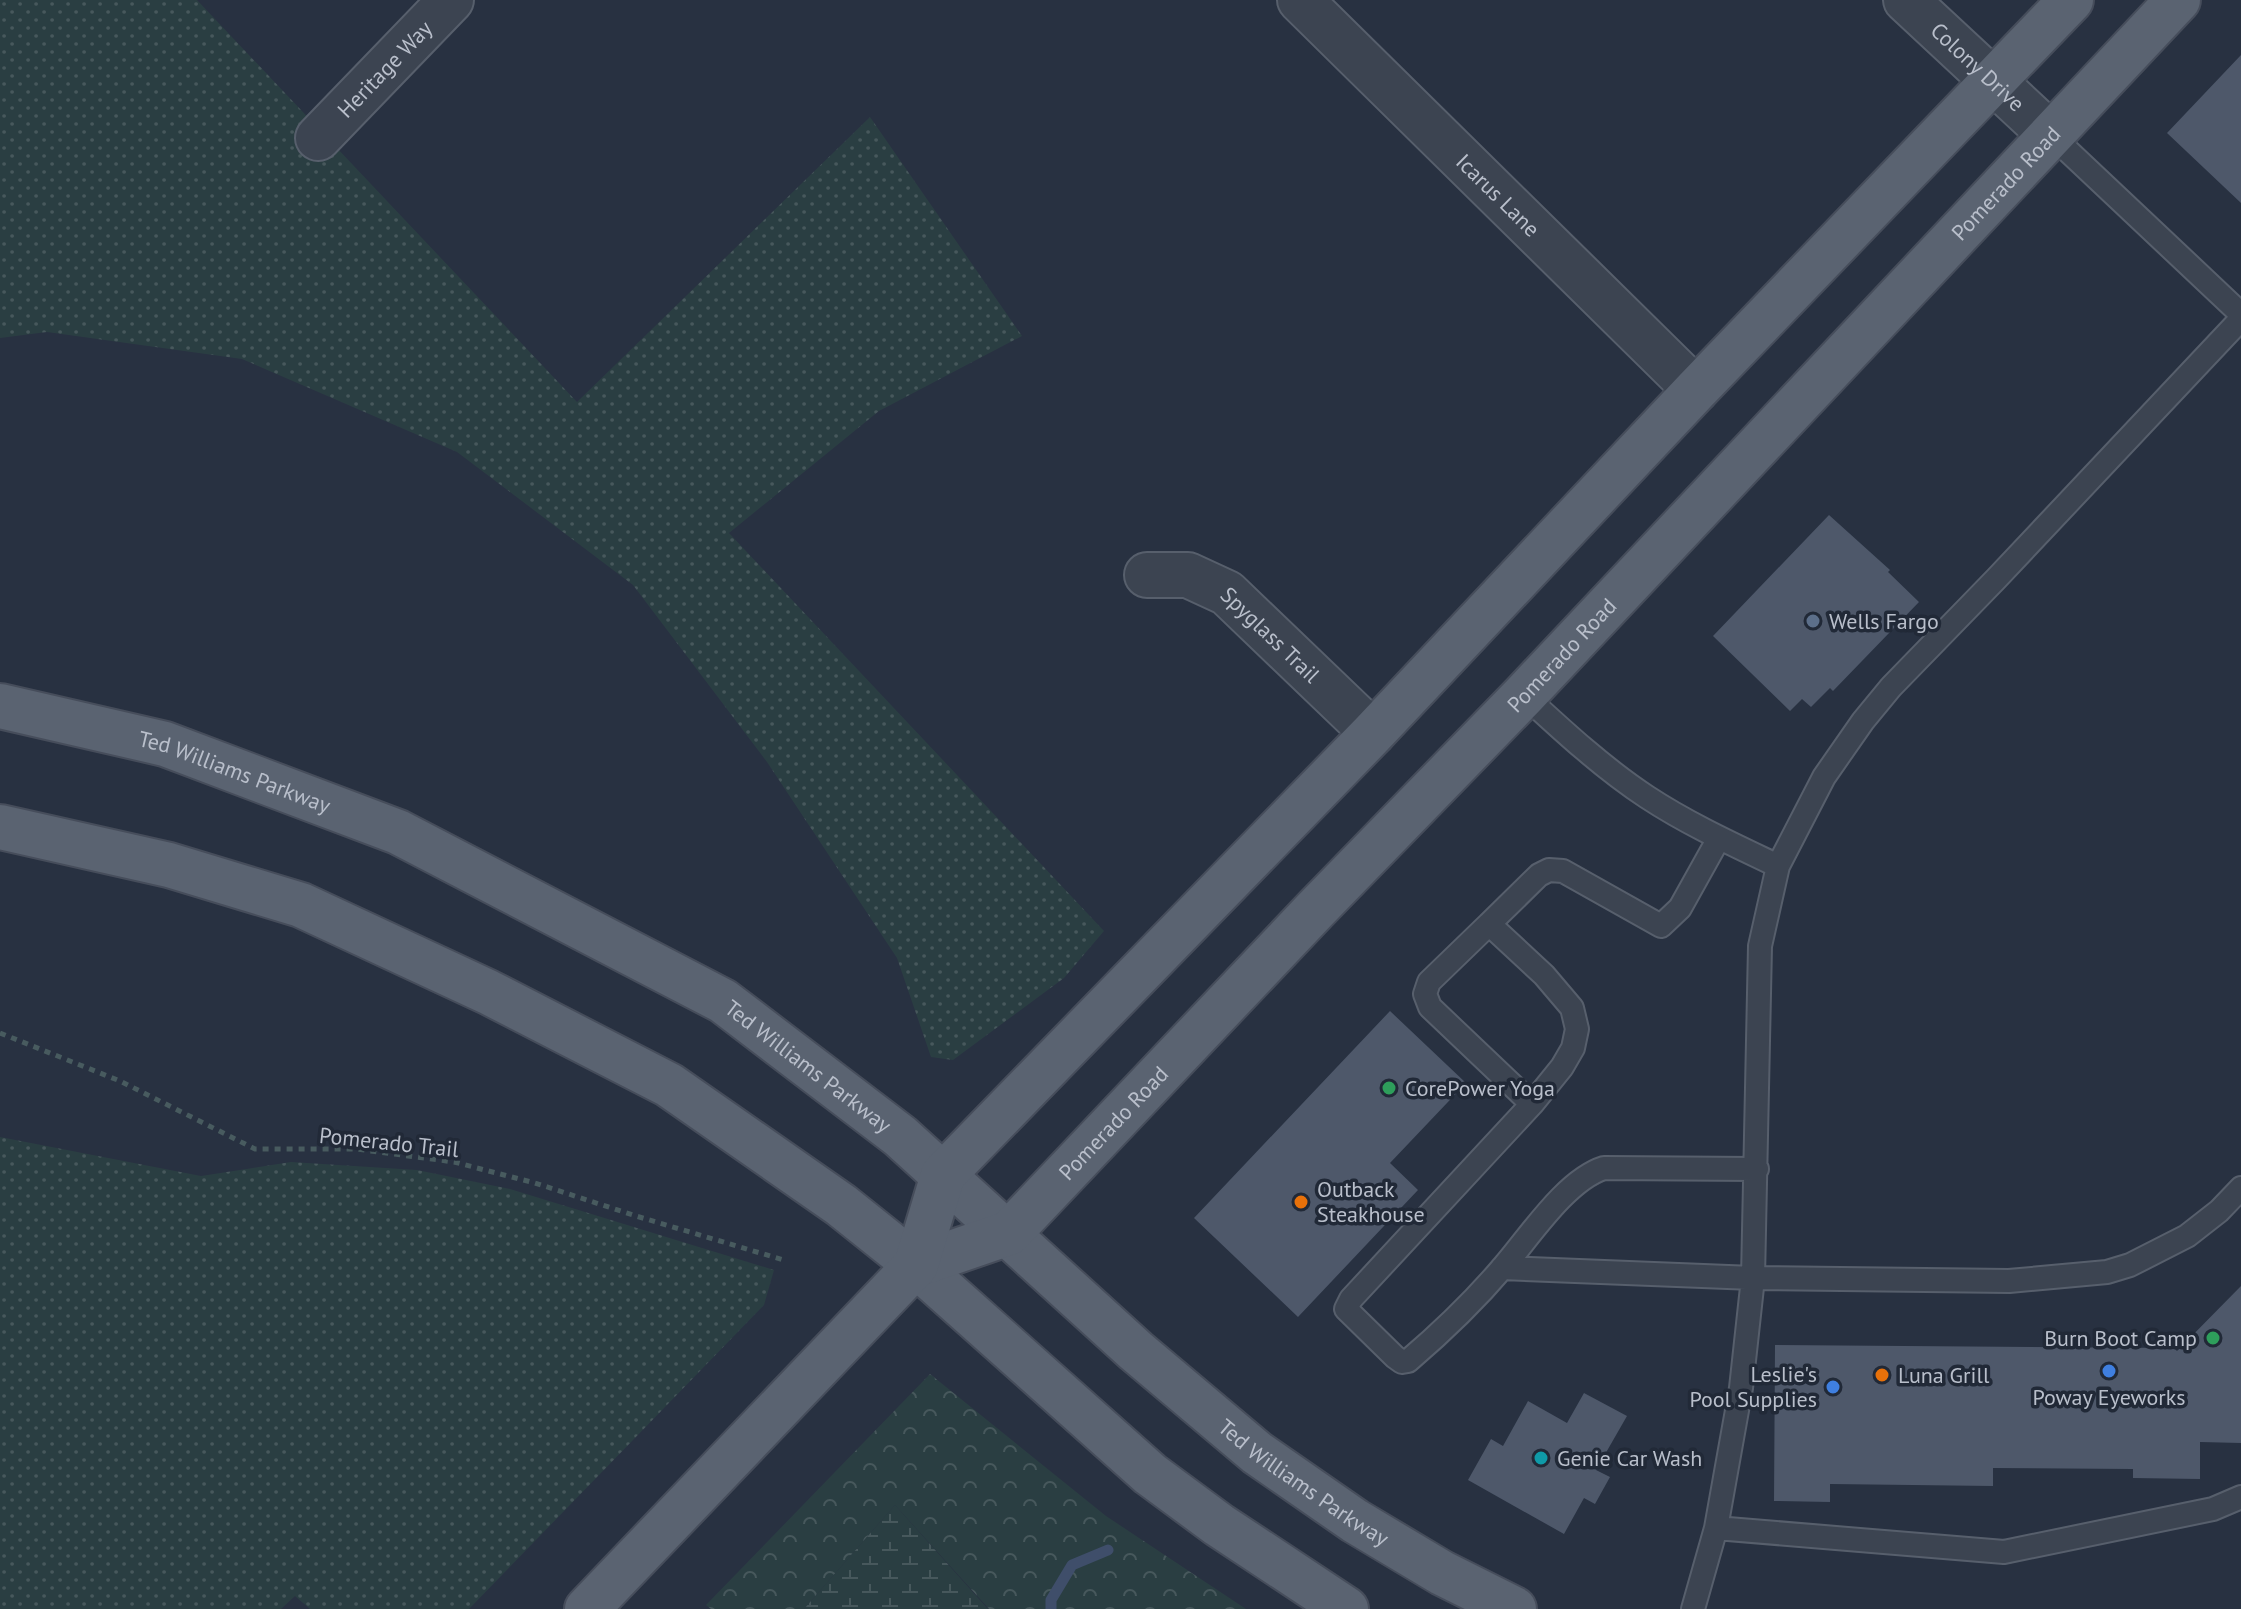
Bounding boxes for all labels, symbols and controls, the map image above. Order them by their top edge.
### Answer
street label: Heritage Way [331,14,438,124]
street label: Colony Drive [1925,16,2031,117]
street label: Pomerado Road [1945,120,2066,246]
street label: Icarus Lane [1450,148,1546,243]
street label: Spyglass Trail [1215,581,1326,689]
street label: Pomerado Road [1501,592,1622,718]
place label: Wells Fargo [1829,607,1939,635]
marker: Wells Fargo [1804,612,1822,630]
street label: Ted Williams Parkway [136,724,335,820]
street label: Ted Williams Parkway [719,994,898,1139]
street label: Pomerado Road [1053,1060,1174,1186]
place label: CorePower Yoga [1405,1074,1555,1102]
marker: CorePower Yoga [1380,1079,1398,1097]
street label: Pomerado Trail [318,1121,461,1163]
place label: Outback Steakhouse [1317,1175,1425,1228]
marker: Outback Steakhouse [1292,1193,1310,1211]
place label: Burn Boot Camp [2044,1324,2197,1352]
marker: Burn Boot Camp [2204,1329,2222,1347]
place label: Leslie's Pool Supplies [1690,1360,1817,1413]
place label: Luna Grill [1898,1361,1990,1389]
marker: Poway Eyeworks [2100,1362,2118,1380]
marker: Luna Grill [1873,1366,1891,1384]
marker: Leslie's Pool Supplies [1824,1378,1842,1396]
place label: Poway Eyeworks [2032,1383,2186,1411]
street label: Ted Williams Parkway [1213,1413,1395,1552]
place label: Genie Car Wash [1557,1444,1702,1472]
marker: Genie Car Wash [1532,1449,1550,1467]

